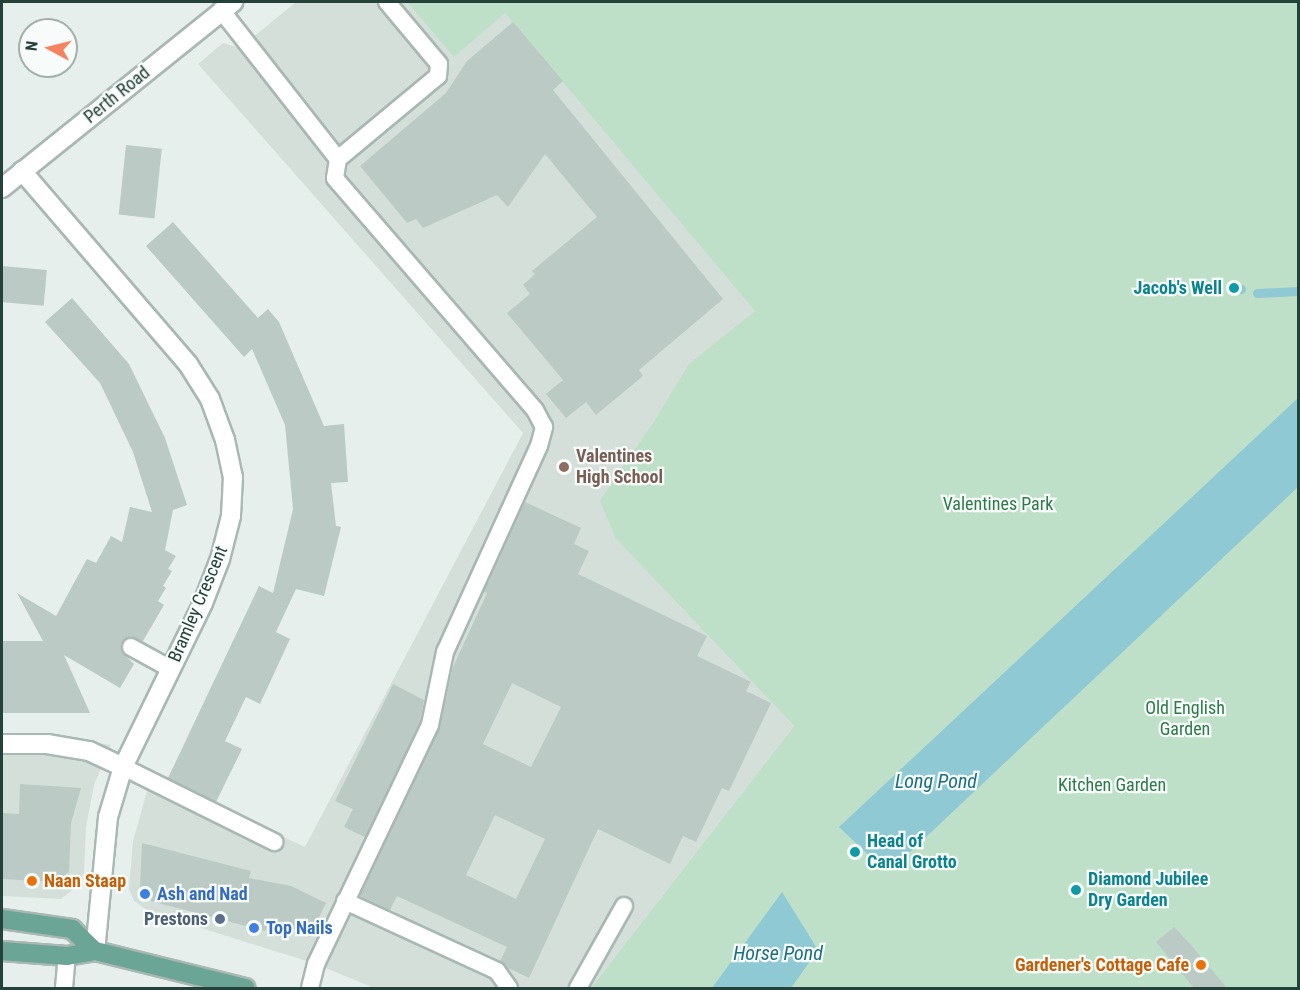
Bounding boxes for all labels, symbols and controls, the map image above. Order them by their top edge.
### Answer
north arrow [18,18,78,78]
text: N [22,40,42,52]
street label: Perth Road [80,62,154,128]
place label: Jacob's Well [1133,277,1222,299]
marker: Jacob's Well [1227,281,1241,295]
place label: Valentines High School [576,446,663,488]
marker: Valentines High School [557,460,571,474]
park label: Valentines Park [943,493,1053,515]
street label: Bramley Crescent [164,543,232,665]
park label: Old English Garden [1145,698,1225,740]
water label: Long Pond [895,769,977,793]
park label: Kitchen Garden [1058,774,1166,796]
place label: Head of Canal Grotto [867,831,957,874]
marker: Head of Canal Grotto [848,845,862,859]
place label: Diamond Jubilee Dry Garden [1088,869,1208,912]
place label: Naan Staap [44,870,126,892]
marker: Naan Staap [25,874,39,888]
place label: Ash and Nad [157,883,248,905]
marker: Diamond Jubilee Dry Garden [1069,883,1083,897]
marker: Ash and Nad [138,887,152,901]
place label: Prestons [144,908,208,930]
marker: Prestons [213,912,227,926]
place label: Top Nails [266,917,333,939]
marker: Top Nails [247,921,261,935]
water label: Horse Pond [733,941,823,965]
place label: Gardener's Cottage Cafe [1015,954,1189,976]
marker: Gardener's Cottage Cafe [1194,958,1208,972]

